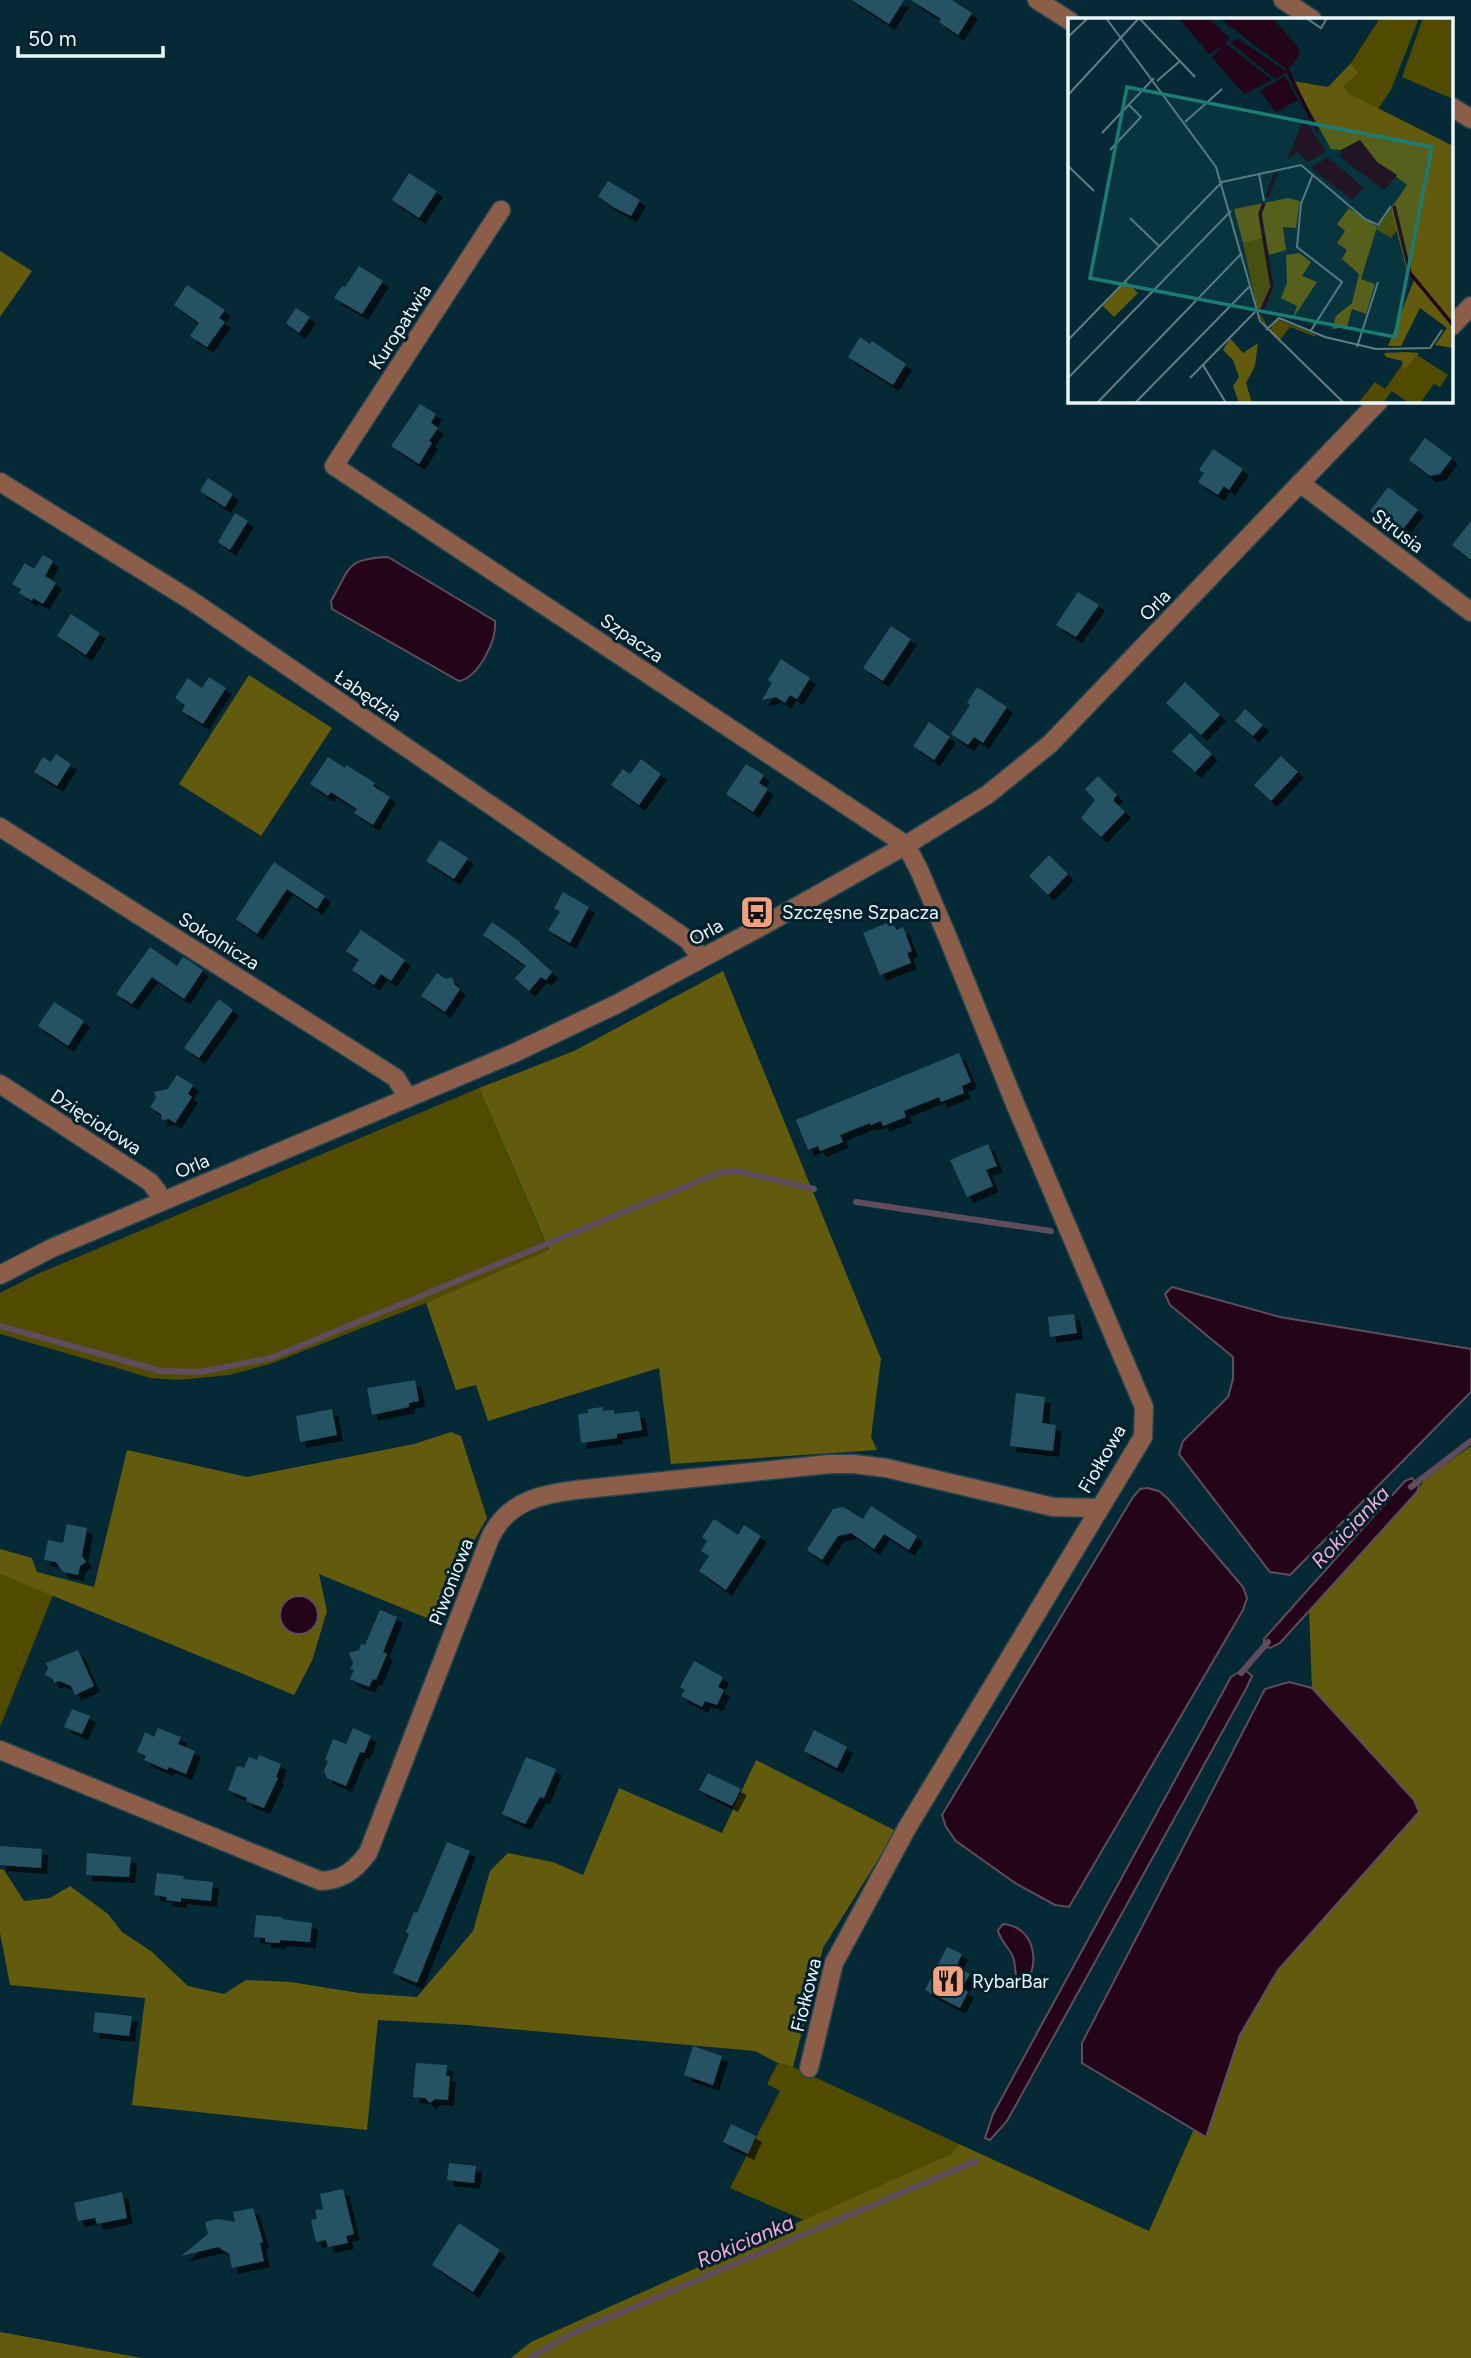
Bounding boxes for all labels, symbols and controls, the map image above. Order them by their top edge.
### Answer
scale bar [18,14,163,58]
inset map [1068,18,1454,402]
text: 50 m [28,26,77,51]
street label: Kuropatwia [364,280,436,374]
street label: Strusia [1368,504,1428,558]
street label: Orla [1135,584,1175,626]
street label: Szpacza [596,609,668,667]
street label: Łabędzia [330,665,406,727]
bus stop icon: Szczęsne Szpacza [738,893,776,931]
place label: Szczęsne Szpacza [782,901,939,924]
street label: Sokolnicza [174,907,264,975]
street label: Orla [685,914,727,950]
street label: Dzięciołowa [46,1084,146,1160]
street label: Orla [171,1149,213,1183]
street label: Fiołkowa [1073,1421,1131,1497]
water label: Rokicianka [1306,1481,1394,1573]
street label: Piwoniowa [424,1535,478,1629]
street label: Fiołkowa [786,1956,826,2034]
restaurant icon: RybarBar [929,1962,967,2000]
place label: RybarBar [972,1970,1049,1993]
water label: Rokicianka [693,2209,797,2273]

